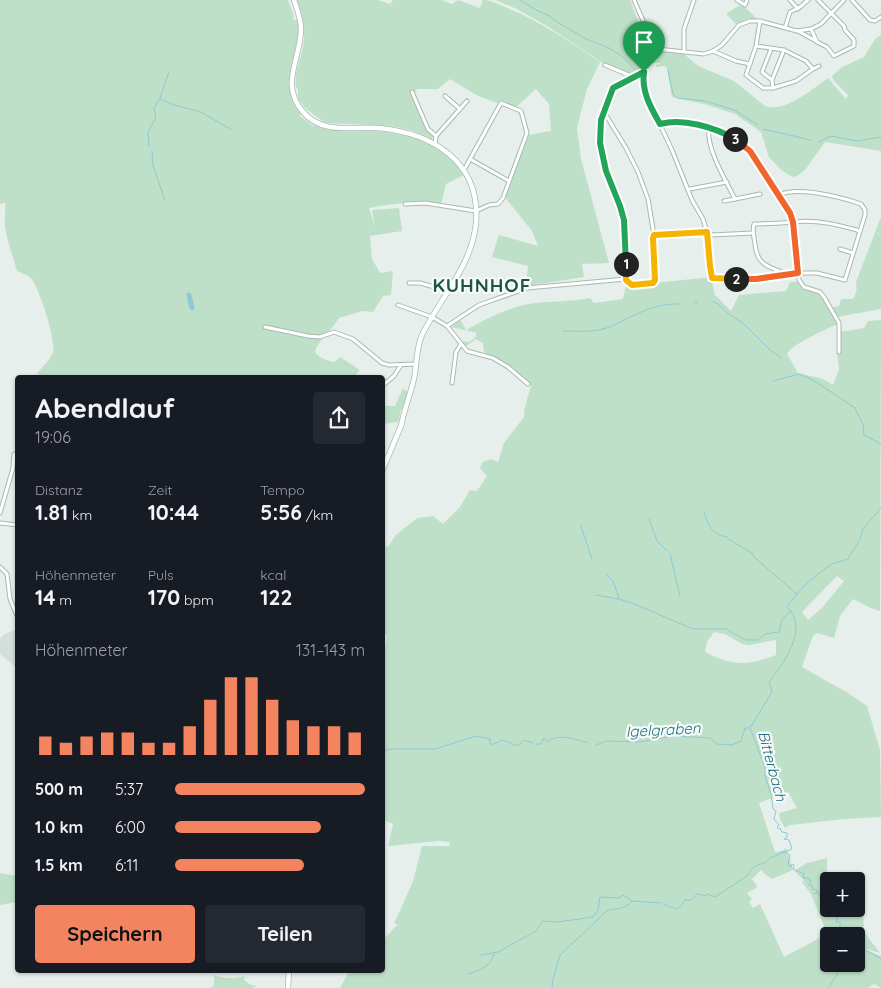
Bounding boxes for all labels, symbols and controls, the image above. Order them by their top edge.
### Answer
pin [623,21,665,72]
icon: arrive [630,28,658,56]
pin: 3 [722,126,748,152]
text: 3 [732,130,739,148]
pin: 1 [614,252,638,276]
text: 1 [624,255,629,273]
pin: 2 [724,266,748,292]
text: 2 [733,270,740,288]
district label: KUHNHOF [433,273,531,297]
text: Abendlauf [35,390,175,425]
button: share [313,392,365,444]
text: 19:06 [35,427,71,447]
text: Distanz [35,481,83,499]
text: Zeit [148,481,172,499]
text: Tempo [260,481,305,499]
text: 1.81 [35,499,68,525]
text: 10:44 [148,499,199,525]
text: 5:56 [260,499,302,525]
text: km [68,506,92,524]
text: /km [302,506,333,524]
text: Höhenmeter [35,566,116,584]
text: Puls [148,566,174,584]
text: kcal [260,566,286,584]
text: 14 [35,584,56,610]
text: 170 [148,584,180,610]
text: 122 [260,584,292,610]
text: m [56,591,72,609]
text: bpm [180,591,214,609]
text: Höhenmeter [35,640,128,660]
text: 131–143 m [296,640,365,660]
water label: Igelgraben [625,718,701,741]
water label: Bitterbach [754,729,791,803]
text: 500 m [35,779,83,799]
text: 5:37 [115,779,143,799]
text: 1.0 km [35,817,83,837]
text: 6:00 [115,817,146,837]
text: 1.5 km [35,855,83,875]
text: 6:11 [115,855,138,875]
map controls [820,872,865,972]
button: + [820,872,865,917]
button: Speichern [35,905,195,963]
button: Teilen [205,905,365,963]
button: − [820,927,865,972]

